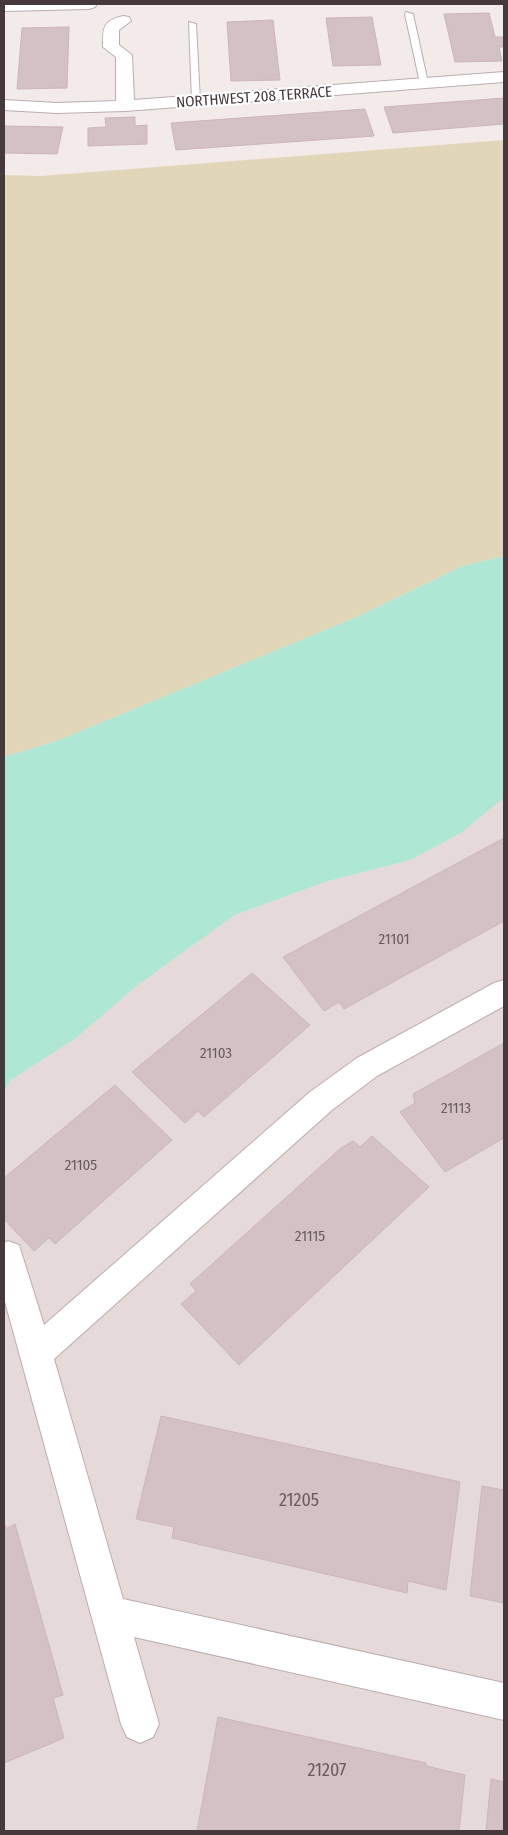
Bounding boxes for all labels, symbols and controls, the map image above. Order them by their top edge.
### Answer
street label: NORTHWEST 208 TERRACE [175,83,333,111]
house number: 21101 [378,930,410,948]
house number: 21103 [200,1044,232,1062]
house number: 21113 [441,1099,471,1117]
house number: 21105 [65,1156,97,1174]
house number: 21115 [295,1227,325,1245]
house number: 21205 [279,1489,319,1511]
house number: 21207 [308,1759,346,1781]

